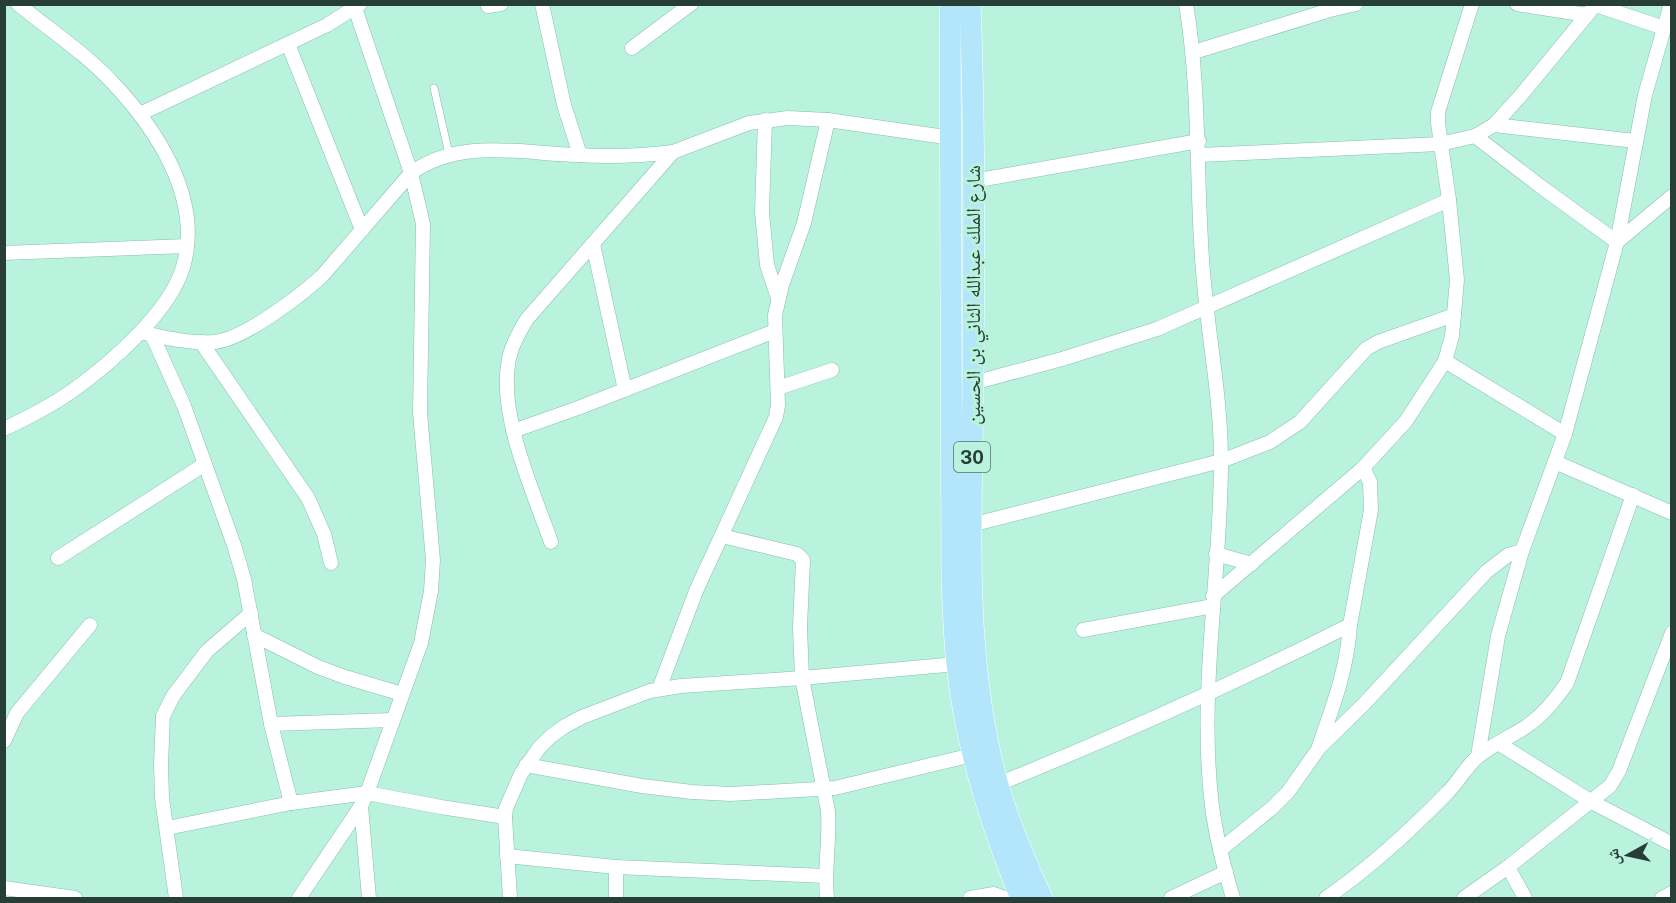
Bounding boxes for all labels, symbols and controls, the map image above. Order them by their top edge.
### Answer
street label: شارع الملك عبدالله الثاني بن الحسين [961,165,989,425]
road number: 30 [954,442,990,472]
north arrow [1598,825,1658,885]
text: ش [1603,847,1624,867]

